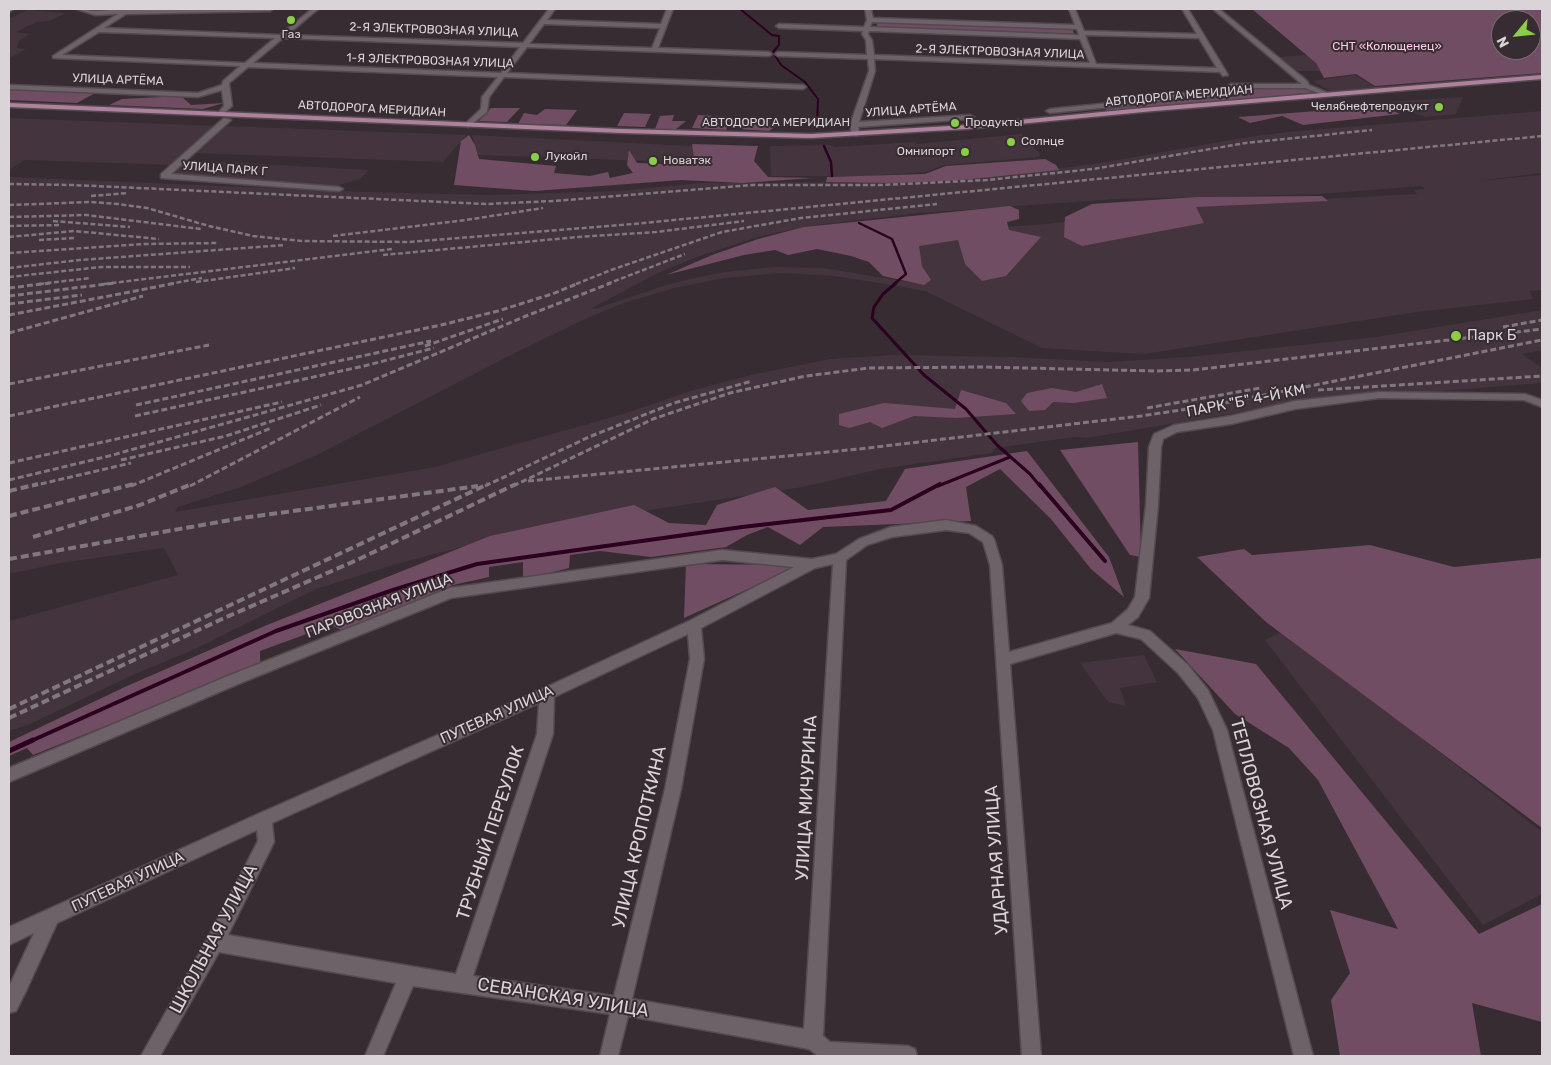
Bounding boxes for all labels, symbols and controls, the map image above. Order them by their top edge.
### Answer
north arrow [1491,10,1541,60]
marker: Газ [285,14,297,26]
street label: 2-Я ЭЛЕКТРОВОЗНАЯ УЛИЦА [349,20,519,40]
place label: Газ [281,28,301,42]
text: N [1493,33,1513,50]
park label: СНТ «Колющенец» [1332,40,1442,54]
street label: 2-Я ЭЛЕКТРОВОЗНАЯ УЛИЦА [915,42,1085,62]
street label: 1-Я ЭЛЕКТРОВОЗНАЯ УЛИЦА [346,51,514,71]
street label: УЛИЦА АРТЁМА [72,71,164,89]
street label: АВТОДОРОГА МЕРИДИАН [1105,82,1253,110]
street label: АВТОДОРОГА МЕРИДИАН [298,98,446,120]
street label: УЛИЦА АРТЁМА [865,100,957,120]
place label: Челябнефтепродукт [1311,100,1429,114]
marker: Челябнефтепродукт [1433,101,1445,113]
street label: АВТОДОРОГА МЕРИДИАН [702,116,850,130]
place label: Продукты [965,116,1022,130]
marker: Продукты [949,117,961,129]
place label: Солнце [1021,135,1064,149]
marker: Солнце [1005,136,1017,148]
place label: Омнипорт [897,145,955,159]
marker: Омнипорт [959,146,971,158]
place label: Лукойл [545,150,587,164]
marker: Лукойл [529,151,541,163]
place label: Новатэк [663,154,711,168]
marker: Новатэк [647,155,659,167]
street label: УЛИЦА ПАРК Г [182,159,268,179]
place label: Парк Б [1467,327,1516,345]
marker: Парк Б [1449,329,1463,343]
street label: ПАРК "Б" 4-Й КМ [1185,381,1307,421]
street label: ПАРОВОЗНАЯ УЛИЦА [303,570,455,642]
street label: ПУТЕВАЯ УЛИЦА [438,682,556,748]
street label: УЛИЦА МИЧУРИНА [792,715,822,881]
street label: ТЕПЛОВОЗНАЯ УЛИЦА [1225,716,1297,912]
street label: ТРУБНЫЙ ПЕРЕУЛОК [453,743,529,923]
street label: УЛИЦА КРОПОТКИНА [609,744,671,930]
street label: УДАРНАЯ УЛИЦА [981,785,1013,935]
street label: ПУТЕВАЯ УЛИЦА [69,848,187,916]
street label: ШКОЛЬНАЯ УЛИЦА [165,861,263,1017]
street label: СЕВАНСКАЯ УЛИЦА [476,974,650,1022]

